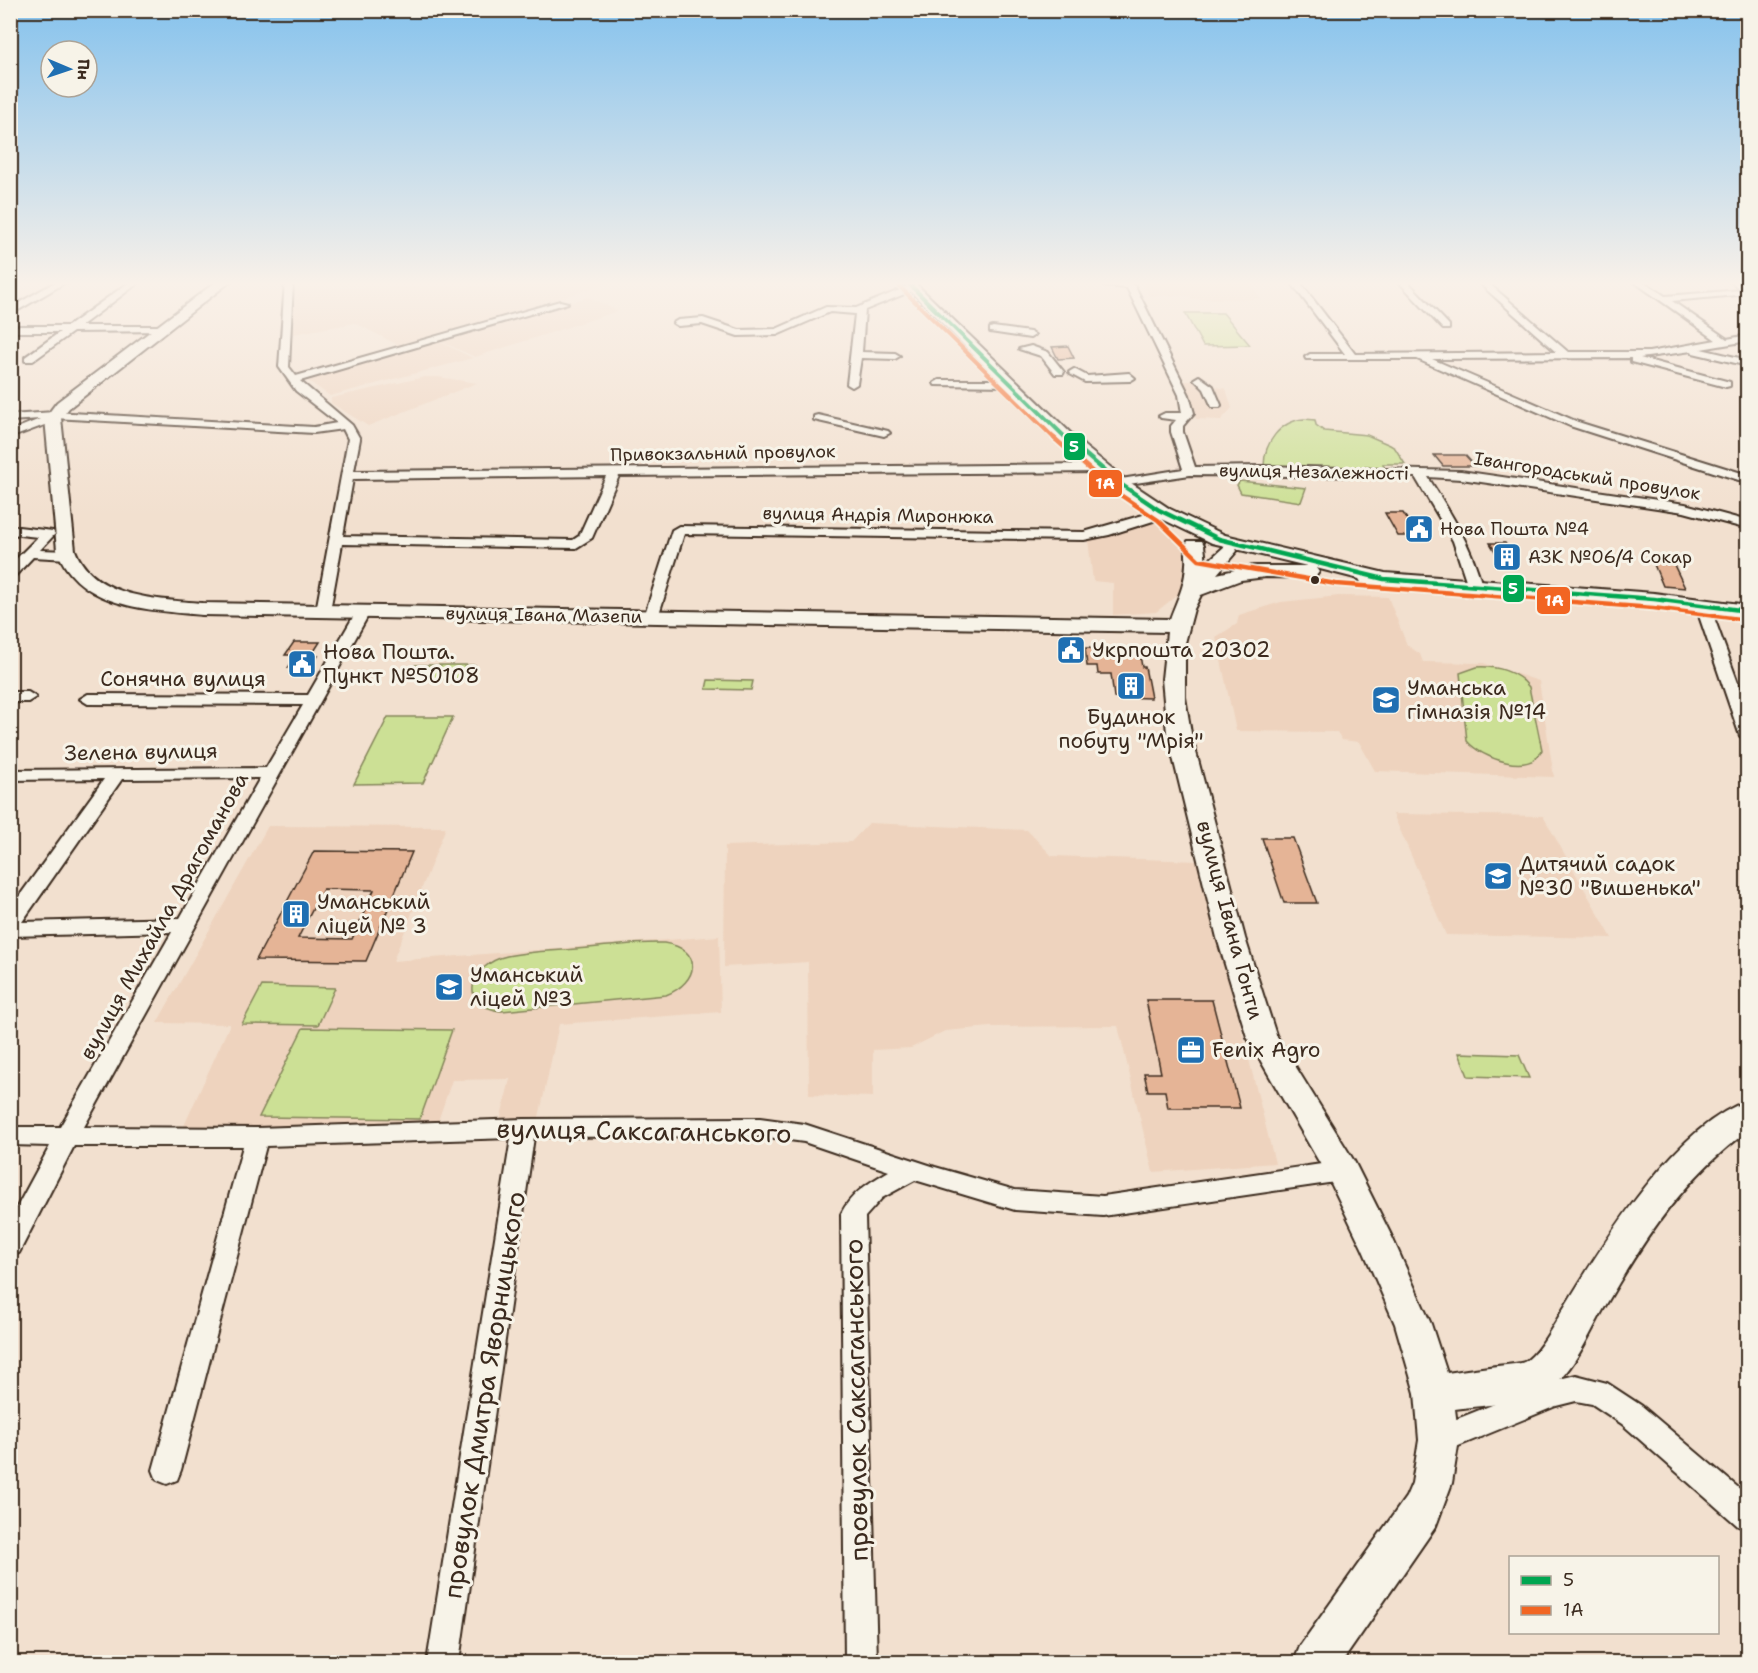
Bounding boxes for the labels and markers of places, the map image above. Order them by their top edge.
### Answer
public building icon: Нова Пошта №4 [1403,513,1435,545]
place label: Нова Пошта №4 [1440,517,1589,541]
building icon: АЗК №06/4 Сокар [1491,541,1523,573]
place label: АЗК №06/4 Сокар [1528,545,1692,569]
unlabelled marker [1309,574,1321,586]
public building icon: Укрпошта 20302 [1055,634,1087,666]
place label: Укрпошта 20302 [1092,636,1270,664]
place label: Нова Пошта. Пункт №50108 [323,638,480,690]
public building icon: Нова Пошта. Пункт №50108 [286,648,318,680]
building icon: Будинок побуту "Мрія" [1115,670,1147,702]
place label: Уманська гімназія №14 [1407,674,1546,726]
school or university icon: Уманська гімназія №14 [1370,684,1402,716]
place label: Будинок побуту "Мрія" [1059,703,1204,755]
place label: Дитячий садок №30 "Вишенька" [1519,850,1701,902]
school or university icon: Дитячий садок №30 "Вишенька" [1482,860,1514,892]
place label: Уманський ліцей № 3 [317,888,431,940]
building icon: Уманський ліцей № 3 [280,898,312,930]
place label: Уманський ліцей №3 [470,961,584,1013]
school or university icon: Уманський ліцей №3 [433,971,465,1003]
office icon: Fenix Agro [1175,1034,1207,1066]
place label: Fenix Agro [1212,1036,1321,1064]

